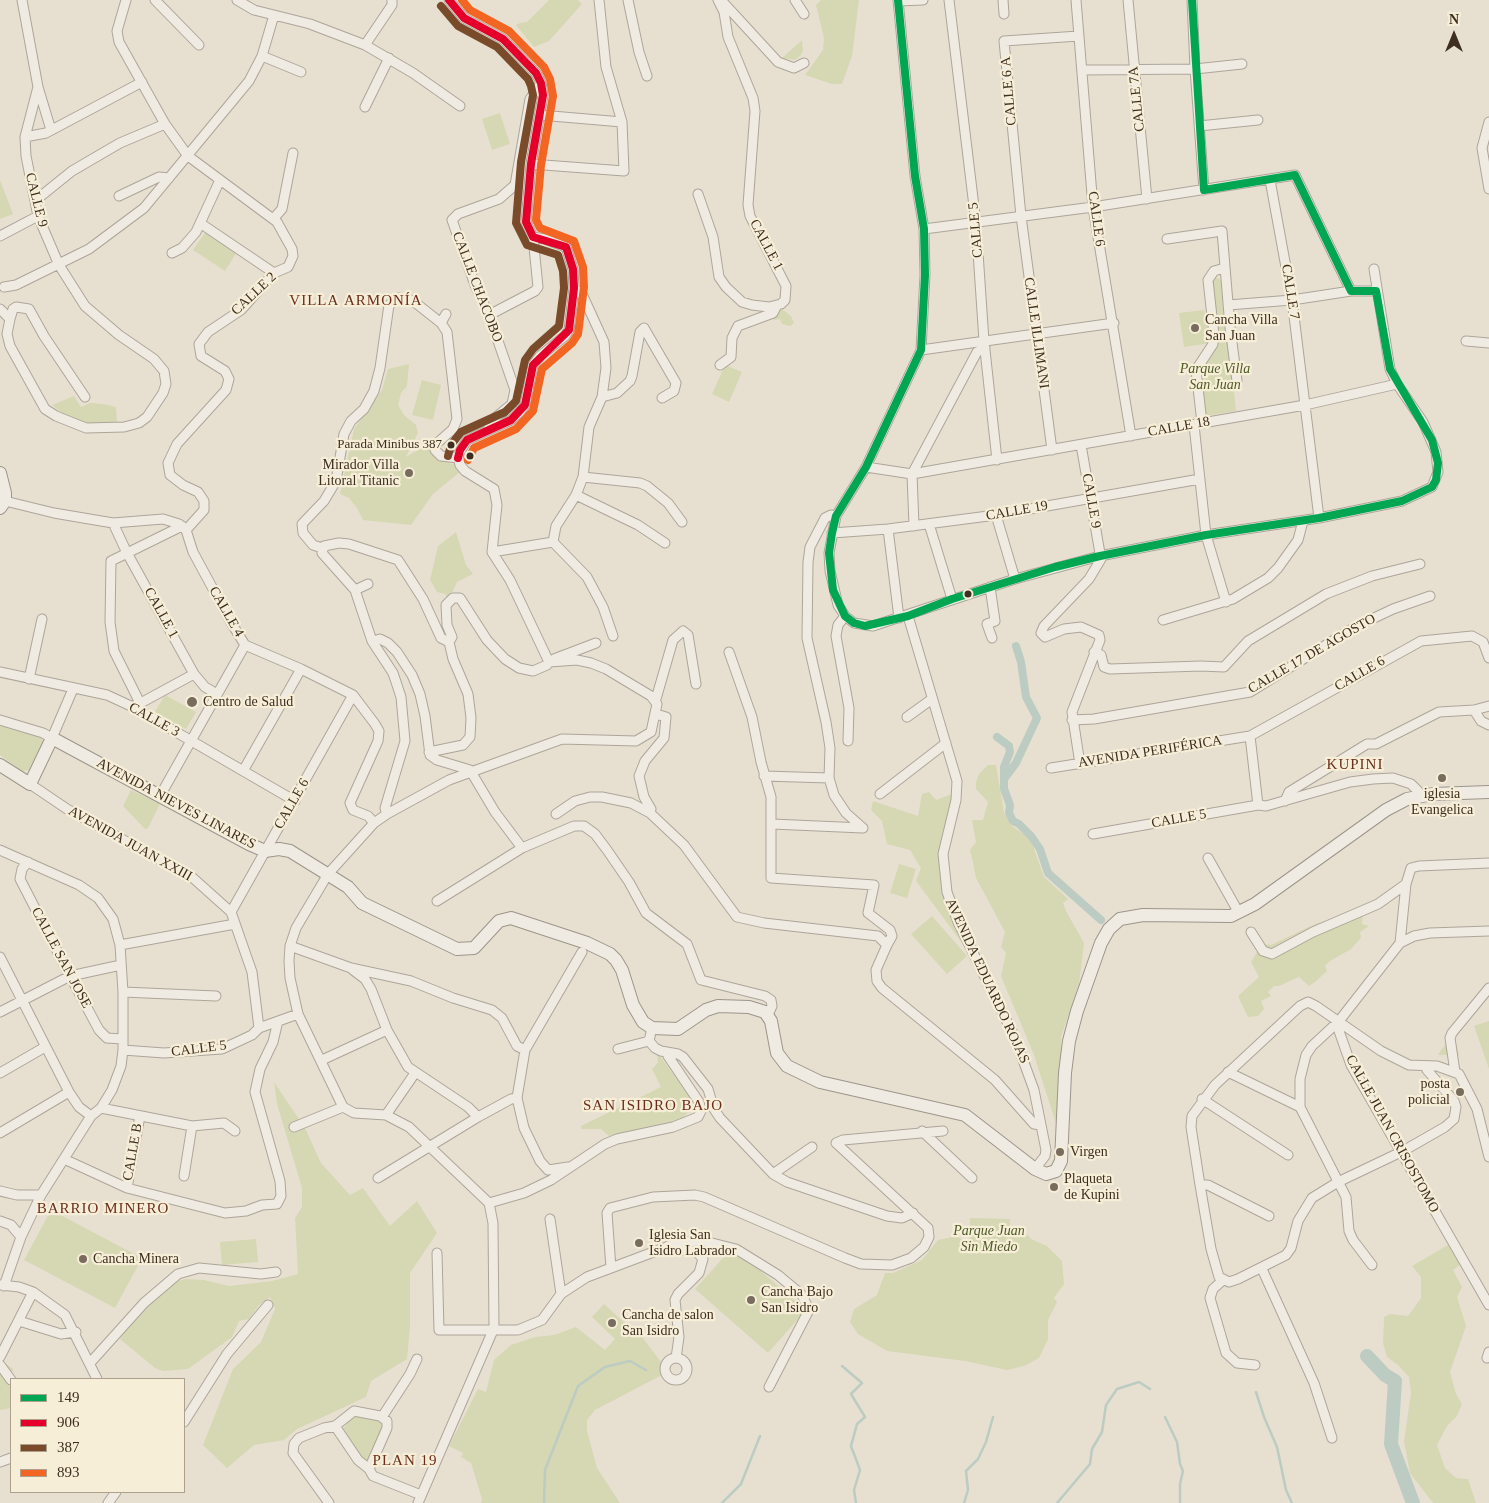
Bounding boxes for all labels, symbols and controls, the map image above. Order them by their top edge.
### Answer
north arrow [1429,10,1479,60]
text: N [1449,12,1459,27]
street label: CALLE 6 A [998,56,1020,126]
street label: CALLE 7A [1125,65,1149,133]
street label: CALLE 9 [21,171,51,229]
street label: CALLE 6 [1084,190,1108,248]
street label: CALLE 5 [965,202,987,258]
street label: CALLE 1 [746,217,786,273]
street label: CALLE CHACOBO [448,229,506,345]
street label: CALLE 7 [1277,263,1303,321]
street label: CALLE 2 [228,269,280,319]
street label: CALLE ILLIMANI [1020,276,1052,390]
district label: VILLA ARMONÍA [288,292,424,310]
place label: Cancha Villa San Juan [1205,312,1278,344]
marker: Cancha Villa San Juan [1189,322,1201,334]
park label: Parque Villa San Juan [1180,361,1250,394]
street label: CALLE 18 [1147,413,1211,441]
place label: Parada Minibus 387 [337,437,442,453]
marker: Parada Minibus 387 [446,440,456,450]
unlabelled marker [465,451,475,461]
place label: Mirador Villa Litoral Titanic [318,457,399,490]
marker: Mirador Villa Litoral Titanic [403,467,415,479]
street label: CALLE 9 [1078,472,1104,530]
street label: CALLE 19 [985,497,1049,525]
street label: CALLE 4 [205,584,247,640]
street label: CALLE 1 [140,585,182,641]
unlabelled marker [963,589,973,599]
street label: CALLE 17 DE AGOSTO [1245,611,1379,697]
street label: CALLE 6 [1332,653,1388,695]
place label: Centro de Salud [203,694,293,710]
marker: Centro de Salud [185,695,199,709]
street label: CALLE 3 [126,699,182,741]
street label: AVENIDA PERIFÉRICA [1077,732,1223,772]
street label: AVENIDA NIEVES LINARES [94,755,258,853]
district label: KUPINI [1326,756,1384,774]
marker: iglesia Evangelica [1436,772,1448,784]
street label: CALLE 6 [271,776,313,832]
place label: iglesia Evangelica [1411,786,1473,819]
street label: AVENIDA JUAN XXIII [65,803,195,885]
street label: CALLE 5 [1150,806,1208,832]
street label: AVENIDA EDUARDO ROJAS [941,896,1033,1066]
street label: CALLE SAN JOSE [27,905,95,1011]
street label: CALLE 5 [170,1037,228,1061]
street label: CALLE JUAN CRISOSTOMO [1342,1052,1442,1216]
place label: posta policial [1408,1076,1450,1108]
marker: posta policial [1454,1086,1466,1098]
district label: SAN ISIDRO BAJO [581,1097,725,1115]
street label: CALLE B [120,1122,146,1182]
place label: Virgen [1070,1144,1108,1160]
marker: Virgen [1054,1146,1066,1158]
place label: Plaqueta de Kupini [1064,1171,1120,1204]
marker: Plaqueta de Kupini [1048,1181,1060,1193]
district label: BARRIO MINERO [35,1200,171,1218]
park label: Parque Juan Sin Miedo [953,1223,1025,1256]
place label: Iglesia San Isidro Labrador [649,1227,736,1260]
marker: Iglesia San Isidro Labrador [633,1237,645,1249]
place label: Cancha Minera [93,1251,179,1267]
marker: Cancha Minera [77,1253,89,1265]
place label: Cancha Bajo San Isidro [761,1284,833,1316]
marker: Cancha Bajo San Isidro [745,1294,757,1306]
place label: Cancha de salon San Isidro [622,1307,714,1340]
marker: Cancha de salon San Isidro [606,1317,618,1329]
legend [10,1378,185,1493]
text: 149 [57,1389,80,1405]
text: 906 [57,1414,80,1430]
text: 387 [57,1439,80,1455]
district label: PLAN 19 [372,1452,438,1470]
text: 893 [57,1464,80,1480]

